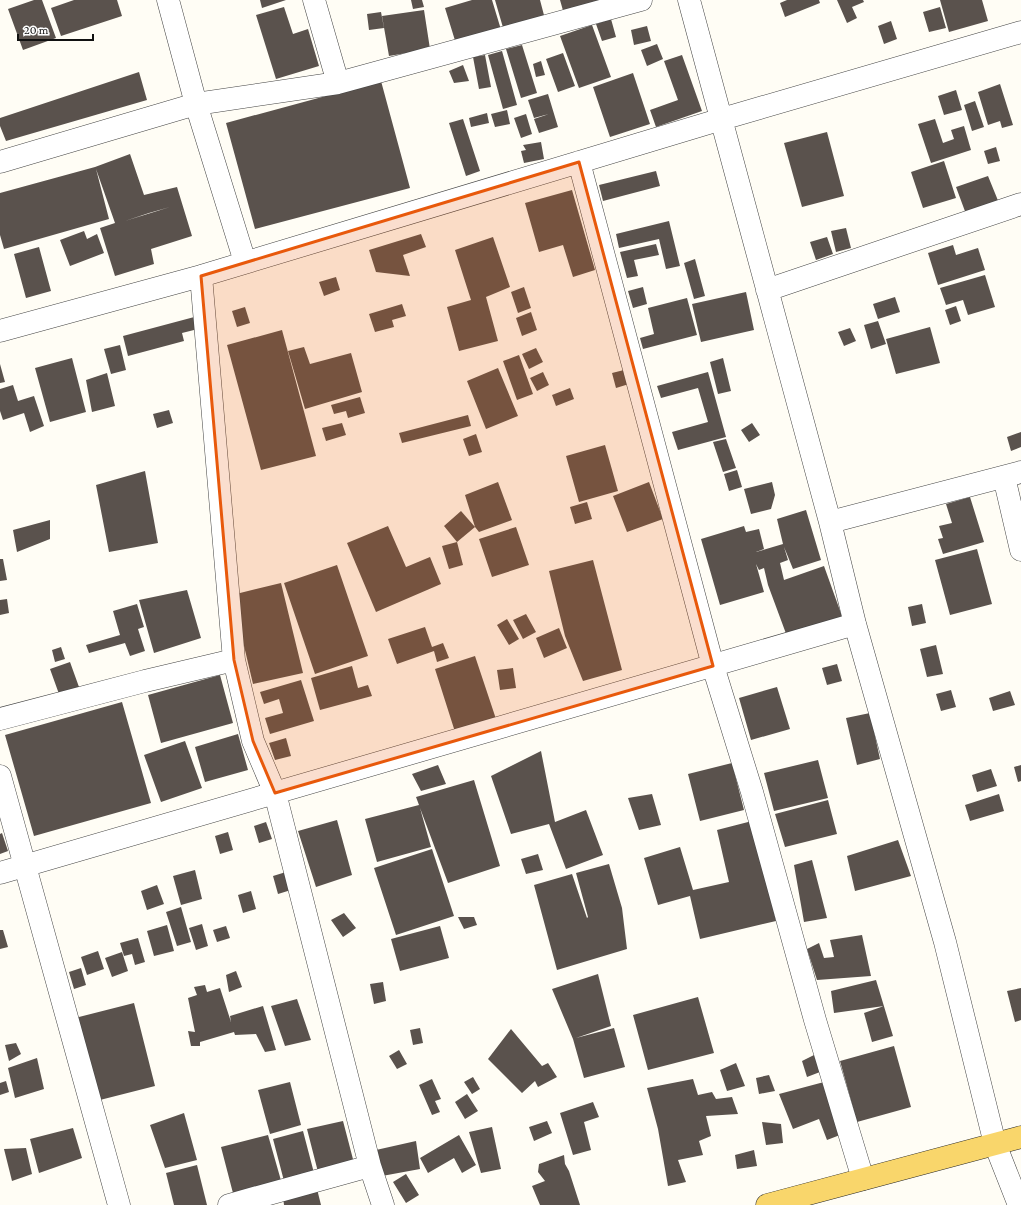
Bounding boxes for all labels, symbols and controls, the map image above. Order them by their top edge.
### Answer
scale bar [18,16,93,42]
text: 20 m [24,23,49,37]

